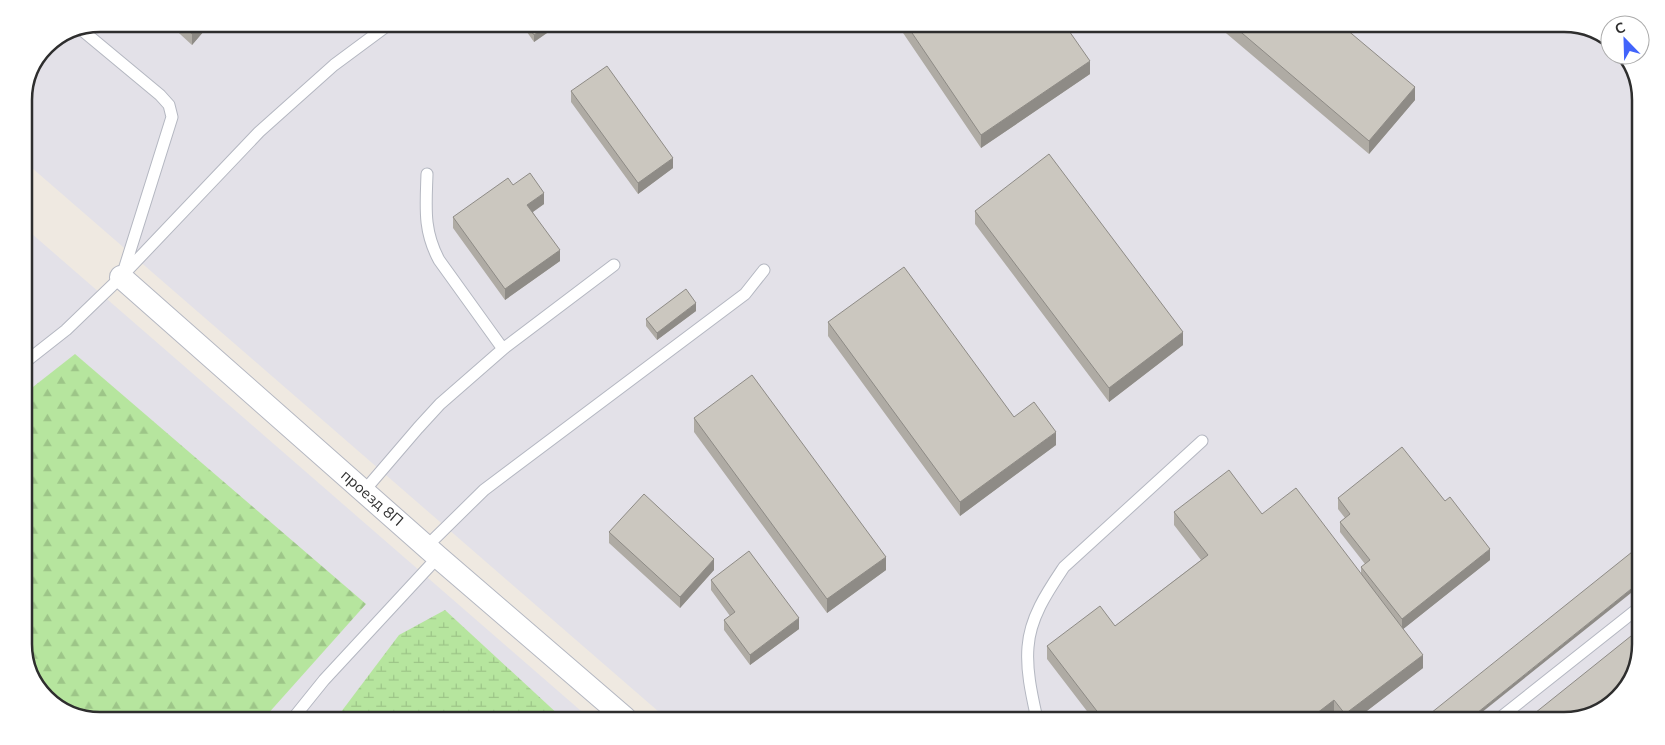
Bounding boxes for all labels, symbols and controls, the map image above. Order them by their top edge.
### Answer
north arrow [1600,15,1650,65]
text: С [1612,18,1628,38]
street label: проезд 8П [337,465,407,530]

